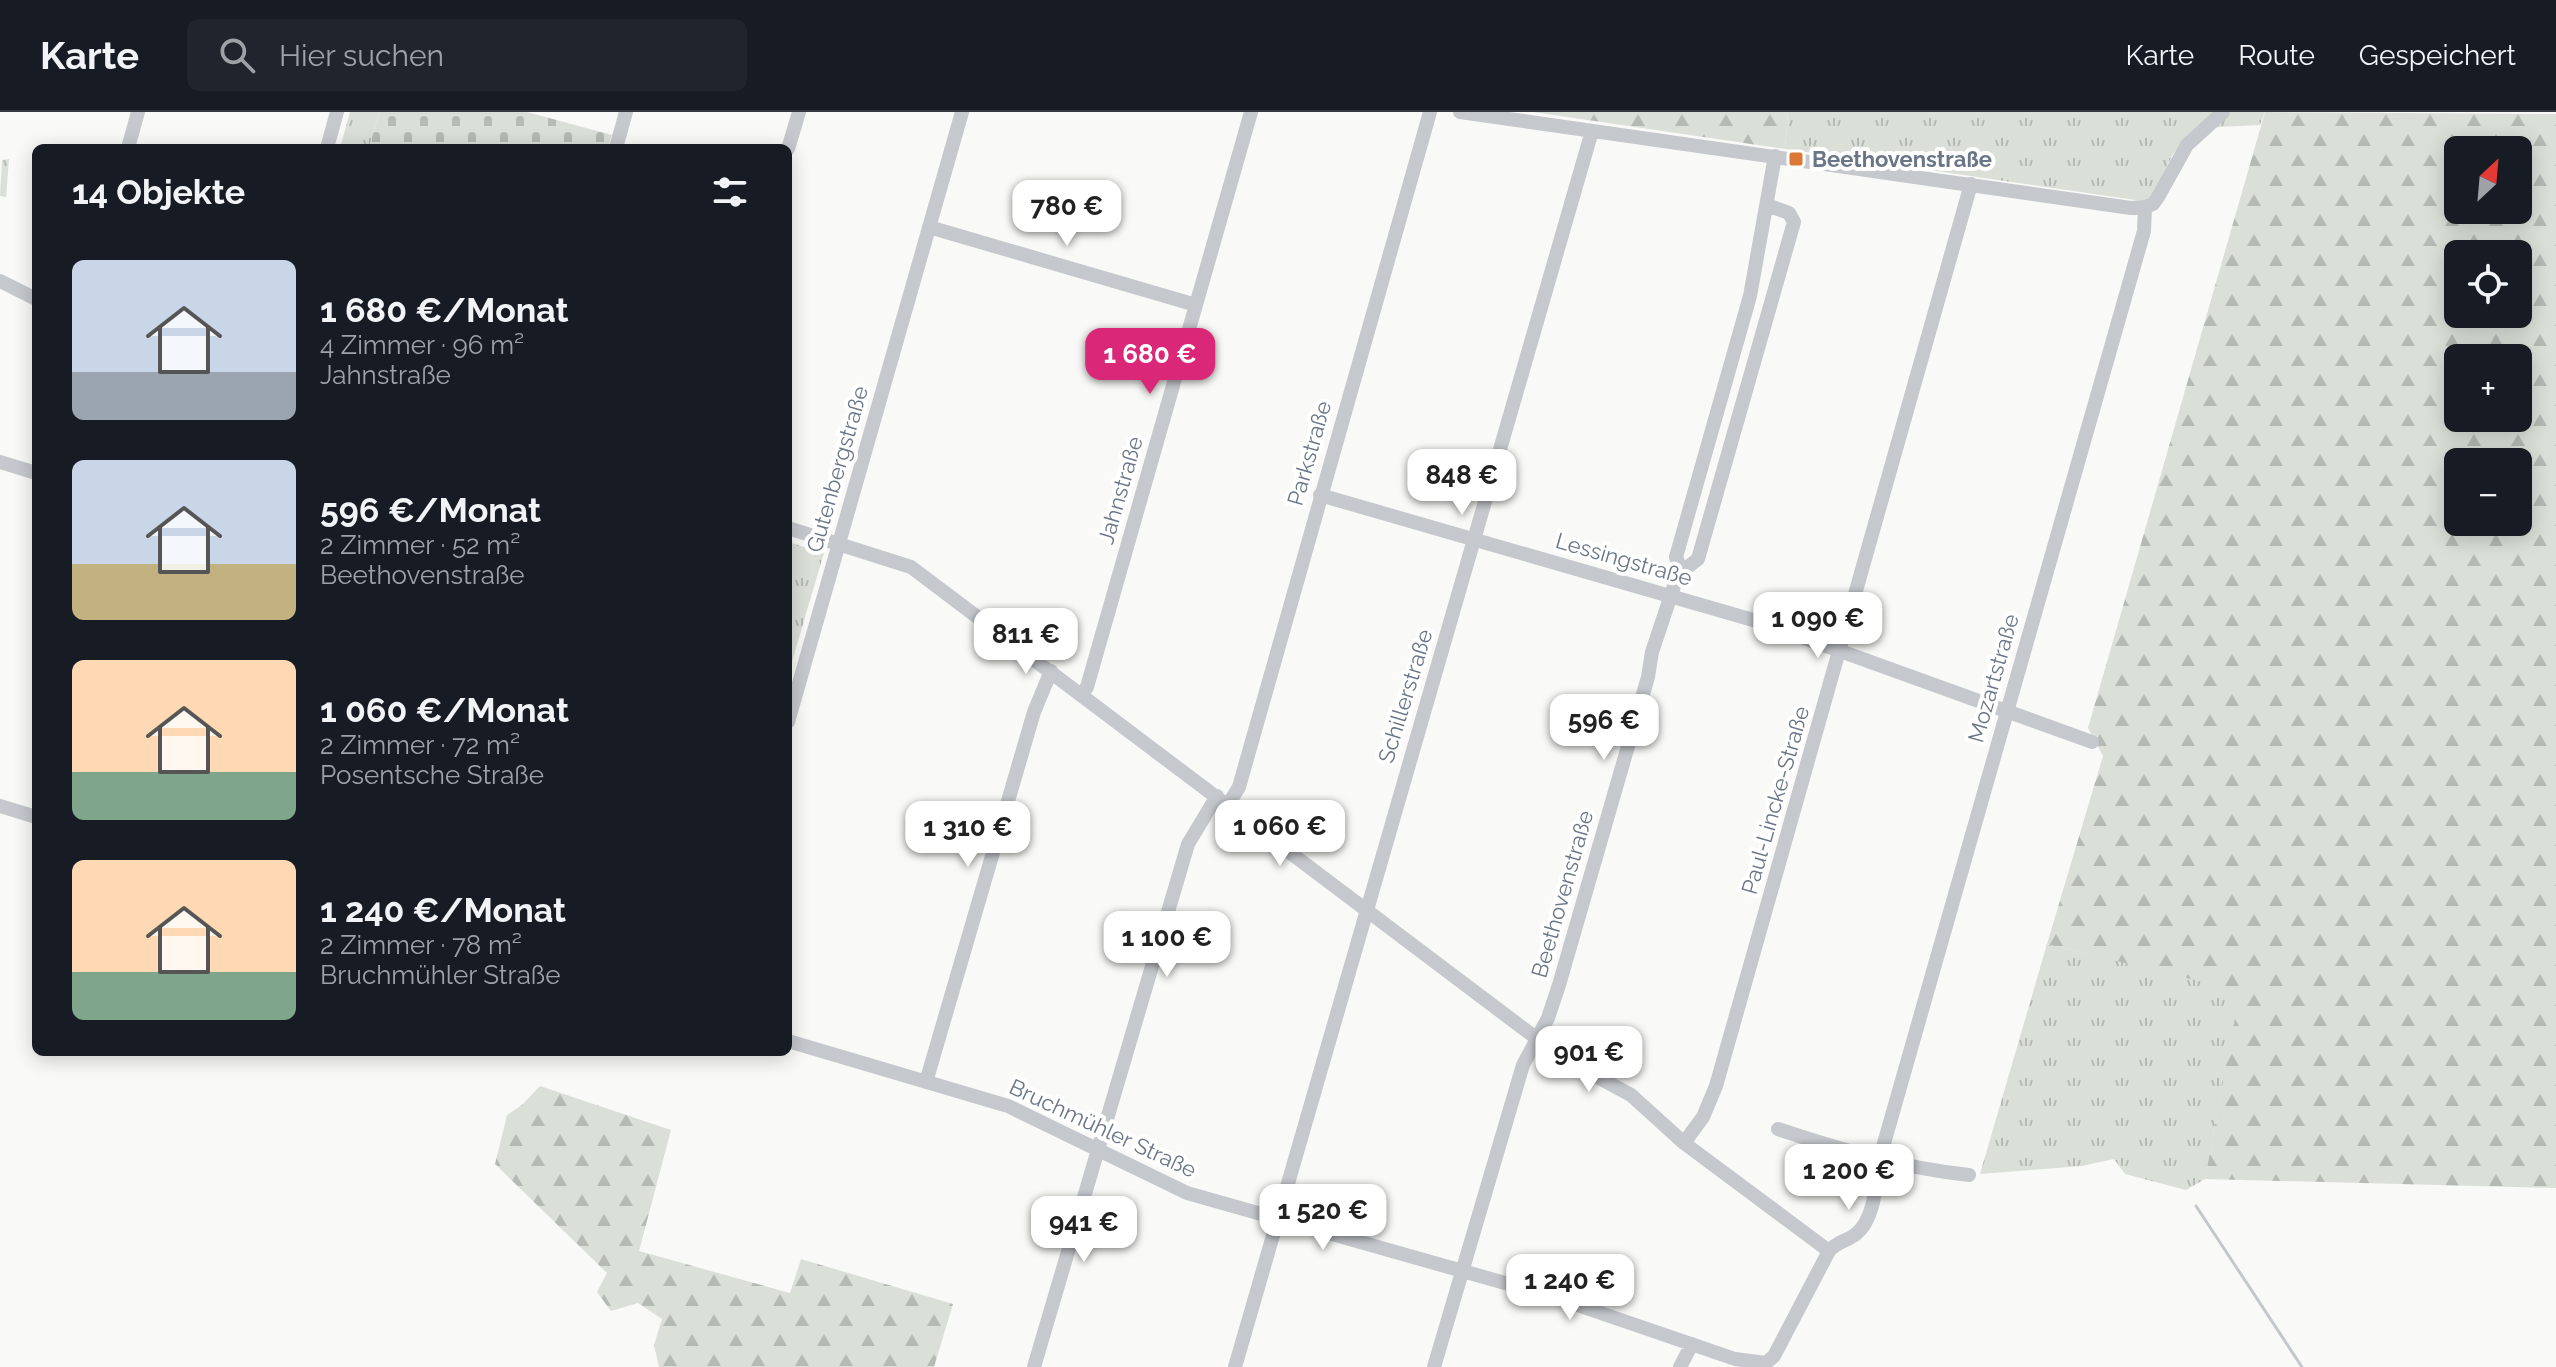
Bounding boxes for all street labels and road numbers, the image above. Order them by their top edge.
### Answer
street label: Gutenbergstraße [801,383,873,555]
street label: Parkstraße [1282,398,1336,508]
street label: Jahnstraße [1092,433,1148,547]
street label: Lessingstraße [1553,527,1695,591]
street label: Mozartstraße [1962,611,2024,745]
street label: Schillerstraße [1372,626,1438,766]
street label: Paul-Lincke-Straße [1736,703,1814,897]
street label: Beethovenstraße [1526,807,1598,981]
street label: Bruchmühler Straße [1005,1073,1201,1183]

